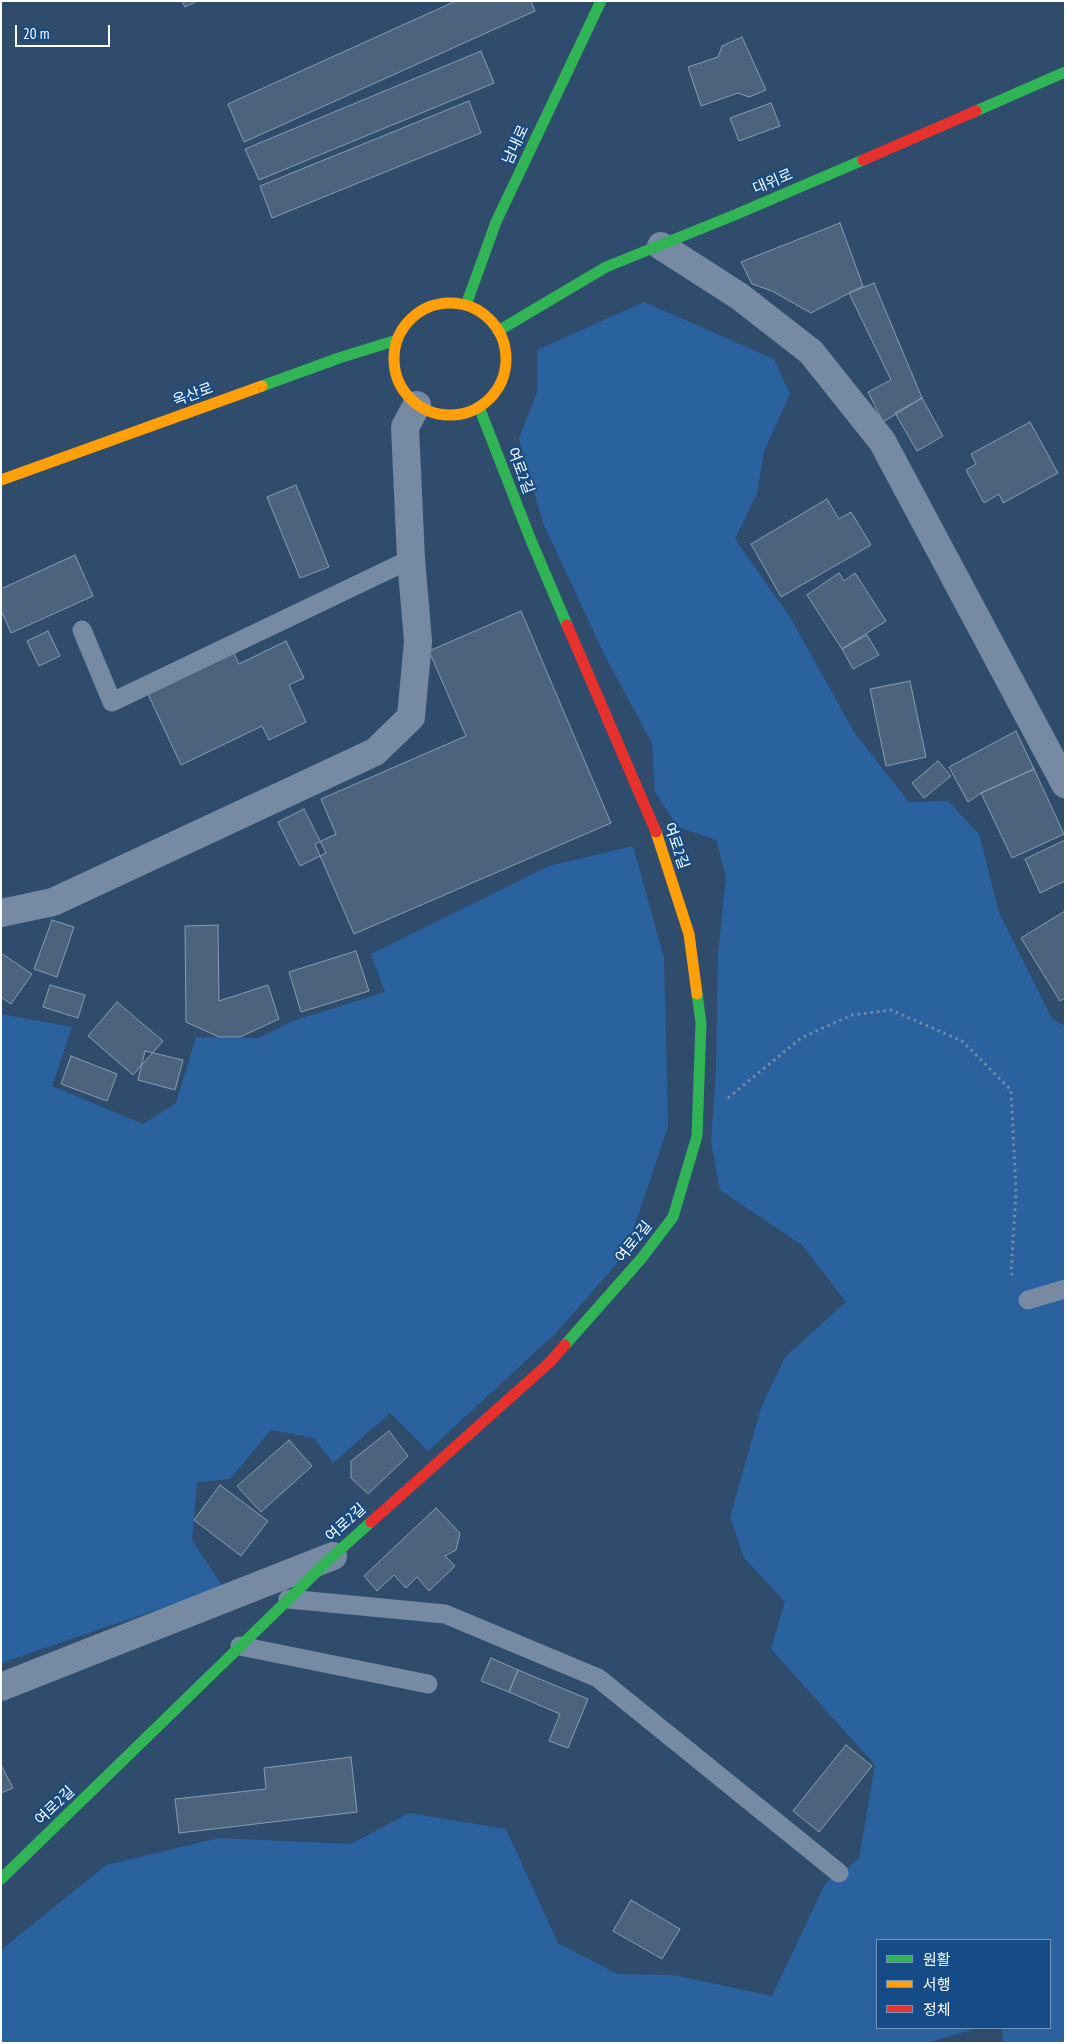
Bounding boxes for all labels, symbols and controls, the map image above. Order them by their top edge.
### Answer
scale bar [18,15,112,47]
text: 20 m [23,24,49,43]
street label: 남내로 [499,122,533,168]
street label: 대위로 [750,166,796,198]
street label: 옥산로 [170,379,216,411]
street label: 여로2길 [503,445,537,497]
street label: 여로2길 [660,820,692,872]
street label: 여로2길 [612,1218,656,1266]
street label: 여로2길 [322,1500,370,1546]
street label: 여로2길 [31,1783,79,1829]
legend [876,1939,1051,2029]
text: 원활 [923,1950,951,1969]
text: 서행 [923,1975,951,1994]
text: 정체 [923,2000,951,2019]

